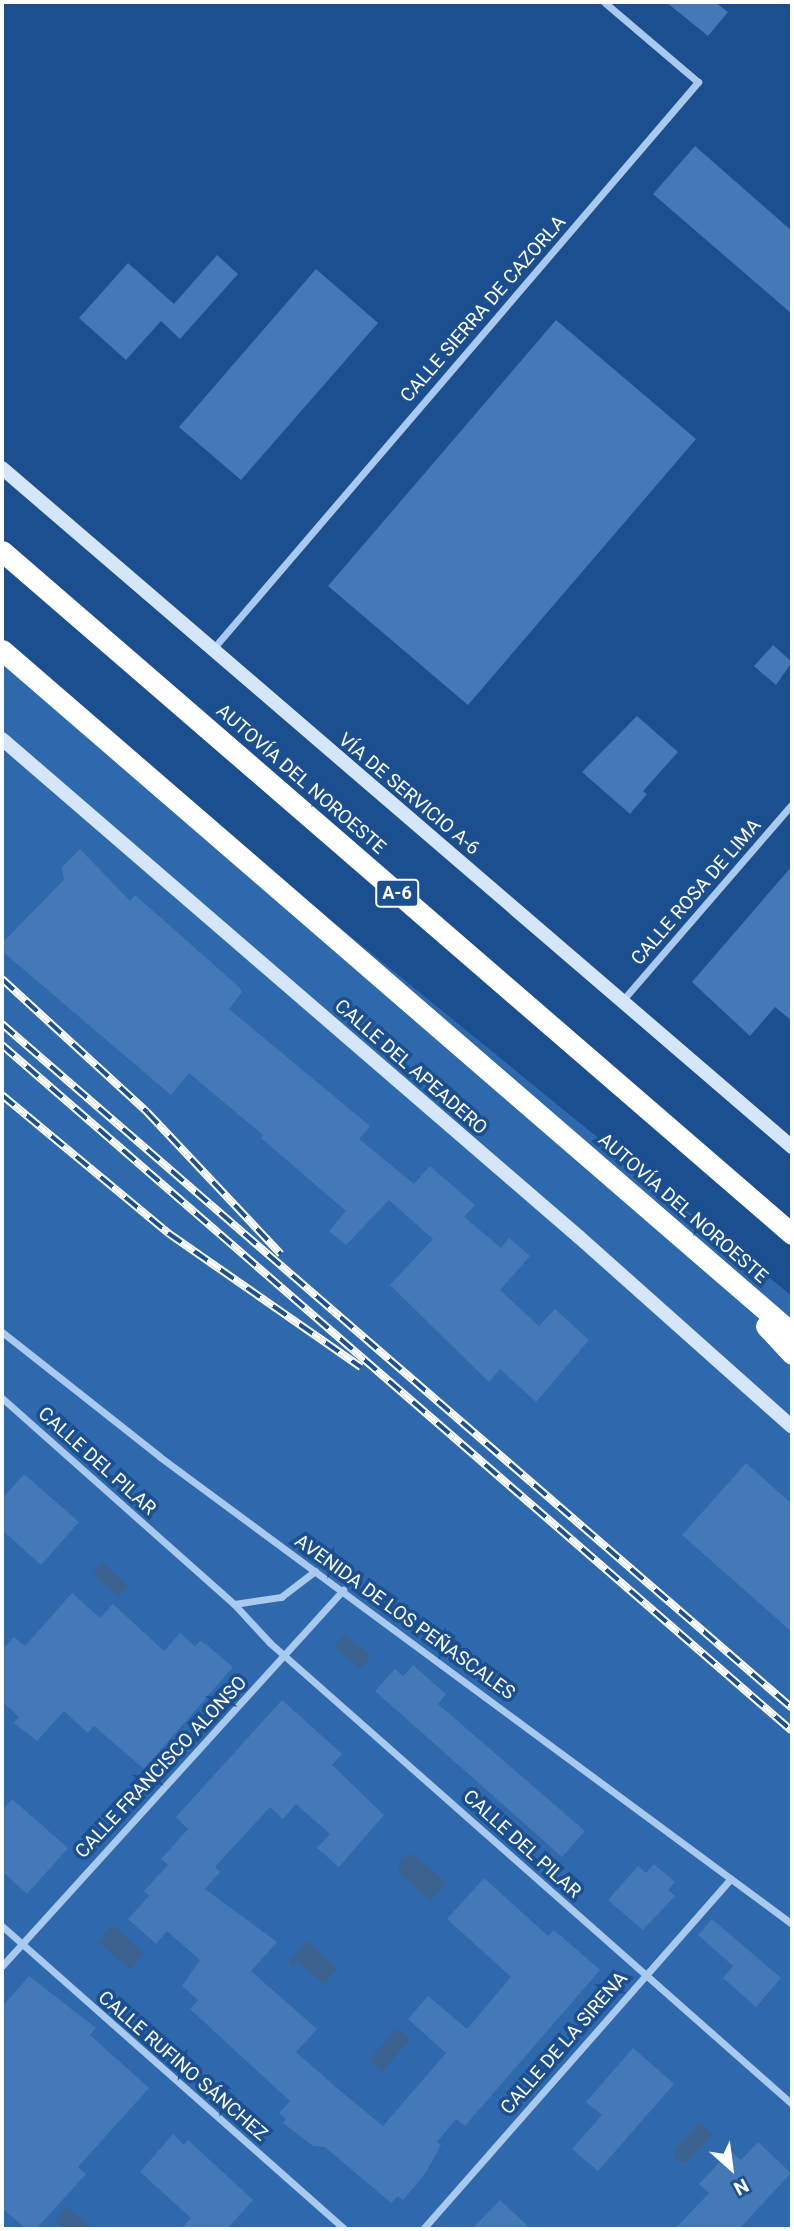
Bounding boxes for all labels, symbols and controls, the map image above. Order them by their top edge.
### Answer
street label: CALLE SIERRA DE CAZORLA [396,211,570,407]
street label: AUTOVÍA DEL NOROESTE [212,699,390,859]
street label: VÍA DE SERVICIO A-6 [334,728,484,860]
street label: CALLE ROSA DE LIMA [626,814,766,970]
road number: A-6 [374,878,420,908]
street label: CALLE DEL APEADERO [330,995,492,1139]
street label: AUTOVÍA DEL NOROESTE [594,1128,772,1288]
street label: CALLE DEL PILAR [33,1402,161,1520]
street label: AVENIDA DE LOS PEÑASCALES [290,1529,520,1705]
street label: CALLE FRANCISCO ALONSO [71,1671,251,1863]
street label: CALLE DEL PILAR [458,1785,586,1903]
street label: CALLE DE LA SIRENA [496,1967,632,2119]
street label: CALLE RUFINO SÁNCHEZ [94,1986,272,2146]
north arrow [696,2133,766,2203]
text: N [730,2174,752,2200]

